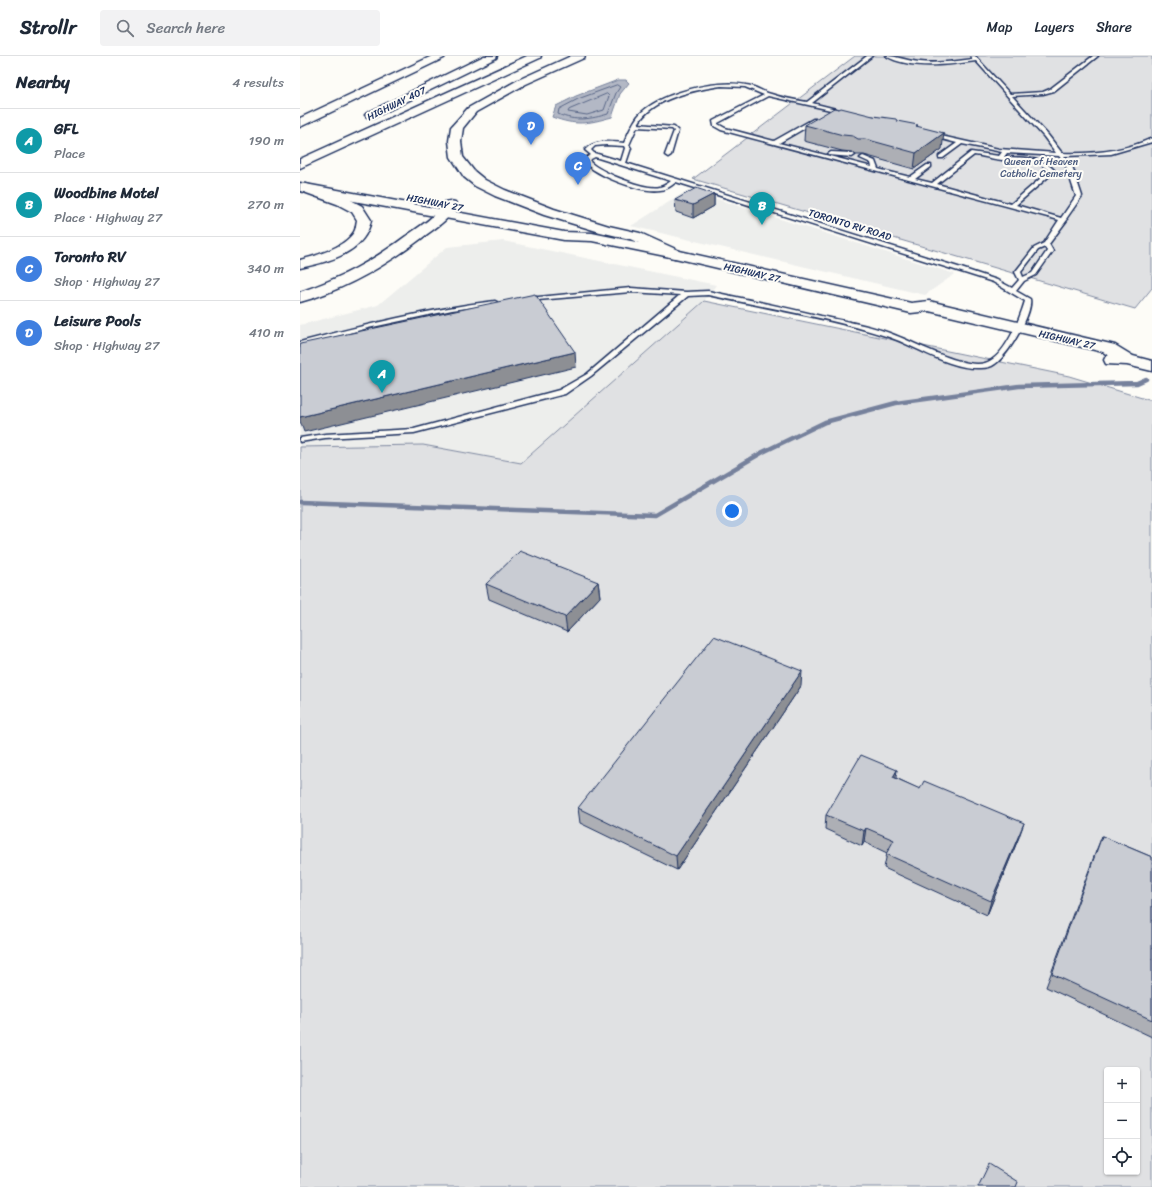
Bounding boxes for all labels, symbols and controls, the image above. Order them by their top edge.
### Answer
search box [100,10,380,46]
text: Strollr [20,11,76,44]
text: Search here [146,15,225,41]
text: Map [987,15,1012,40]
text: Layers [1034,15,1074,40]
text: Share [1096,15,1132,40]
icon: search [114,17,136,39]
text: Nearby [16,67,70,97]
text: 4 results [232,71,284,94]
street label: HIGHWAY 407 [364,81,430,126]
pin: D [518,112,544,145]
text: GFL [54,116,78,142]
text: A [25,129,33,152]
text: 190 m [249,129,284,152]
text: Place [54,142,85,165]
pin: C [565,152,591,185]
park label: Queen of Heaven Catholic Cemetery [1000,153,1083,183]
text: Woodbine Motel [54,180,159,206]
street label: HIGHWAY 27 [405,189,466,218]
pin: B [749,192,775,225]
text: B [25,193,33,216]
text: 270 m [247,193,284,216]
street label: TORONTO RV ROAD [806,204,893,246]
text: Place · Highway 27 [54,206,162,229]
text: Toronto RV [54,244,126,270]
text: C [25,257,33,280]
text: 340 m [247,257,284,280]
street label: HIGHWAY 27 [722,258,783,288]
text: Shop · Highway 27 [54,270,159,293]
text: Leisure Pools [54,308,141,334]
text: D [25,321,33,344]
text: 410 m [249,321,284,344]
street label: HIGHWAY 27 [1037,325,1098,355]
text: Shop · Highway 27 [54,334,159,357]
pin: A [369,360,395,393]
your location [722,501,742,521]
map controls [1104,1067,1140,1175]
button: + [1104,1067,1140,1103]
button: − [1104,1103,1140,1139]
button: locate [1104,1139,1140,1175]

